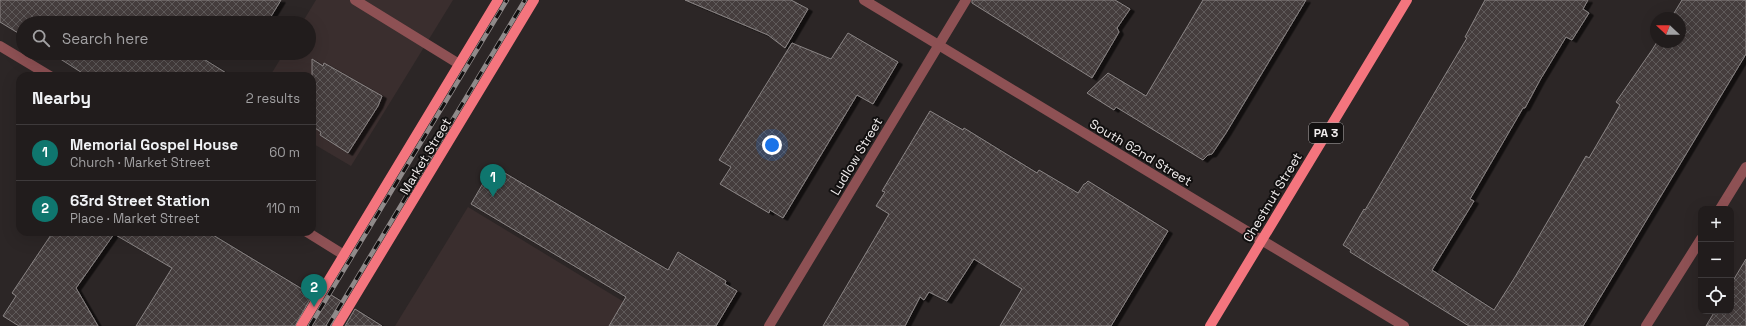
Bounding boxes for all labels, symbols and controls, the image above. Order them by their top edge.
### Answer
north arrow [1650,12,1686,48]
search box [16,16,316,60]
icon: search [30,27,52,49]
text: Search here [62,29,148,48]
text: Nearby [32,87,91,109]
text: 2 results [246,90,300,107]
street label: Ludlow Street [826,114,886,198]
street label: Market Street [396,115,455,198]
street label: South 62nd Street [1086,115,1195,190]
road number: PA 3 [1309,123,1343,143]
text: Memorial Gospel House [70,135,238,154]
your location [762,135,782,155]
text: 1 [42,144,48,161]
text: 60 m [269,144,300,161]
street label: Chestnut Street [1239,149,1306,245]
text: Church · Market Street [70,154,210,171]
pin: 1 [480,164,506,197]
text: 63rd Street Station [70,191,210,210]
text: 2 [41,200,49,217]
text: 110 m [266,200,300,217]
map controls [1698,206,1734,314]
button: + [1698,206,1734,242]
text: Place · Market Street [70,210,200,227]
button: − [1698,242,1734,278]
pin: 2 [301,274,327,307]
button: locate [1698,278,1734,314]

